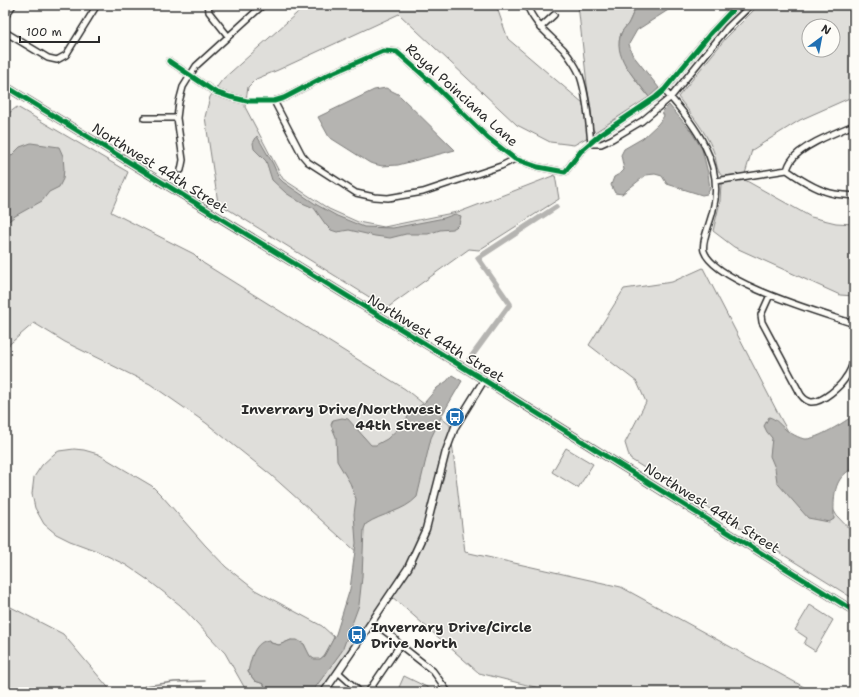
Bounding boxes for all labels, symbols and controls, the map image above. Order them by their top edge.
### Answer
scale bar [20,18,99,44]
north arrow [801,18,841,58]
text: N [818,21,834,39]
text: 100 m [26,24,62,40]
street label: Royal Poinciana Lane [402,40,522,150]
street label: Northwest 44th Street [89,119,231,217]
street label: Northwest 44th Street [364,290,508,386]
place label: Inverrary Drive/Northwest 44th Street [241,400,441,434]
bus stop icon: Inverrary Drive/Northwest 44th Street [444,406,466,428]
street label: Northwest 44th Street [641,459,783,557]
place label: Inverrary Drive/Circle Drive North [371,618,532,652]
bus stop icon: Inverrary Drive/Circle Drive North [346,624,368,646]

